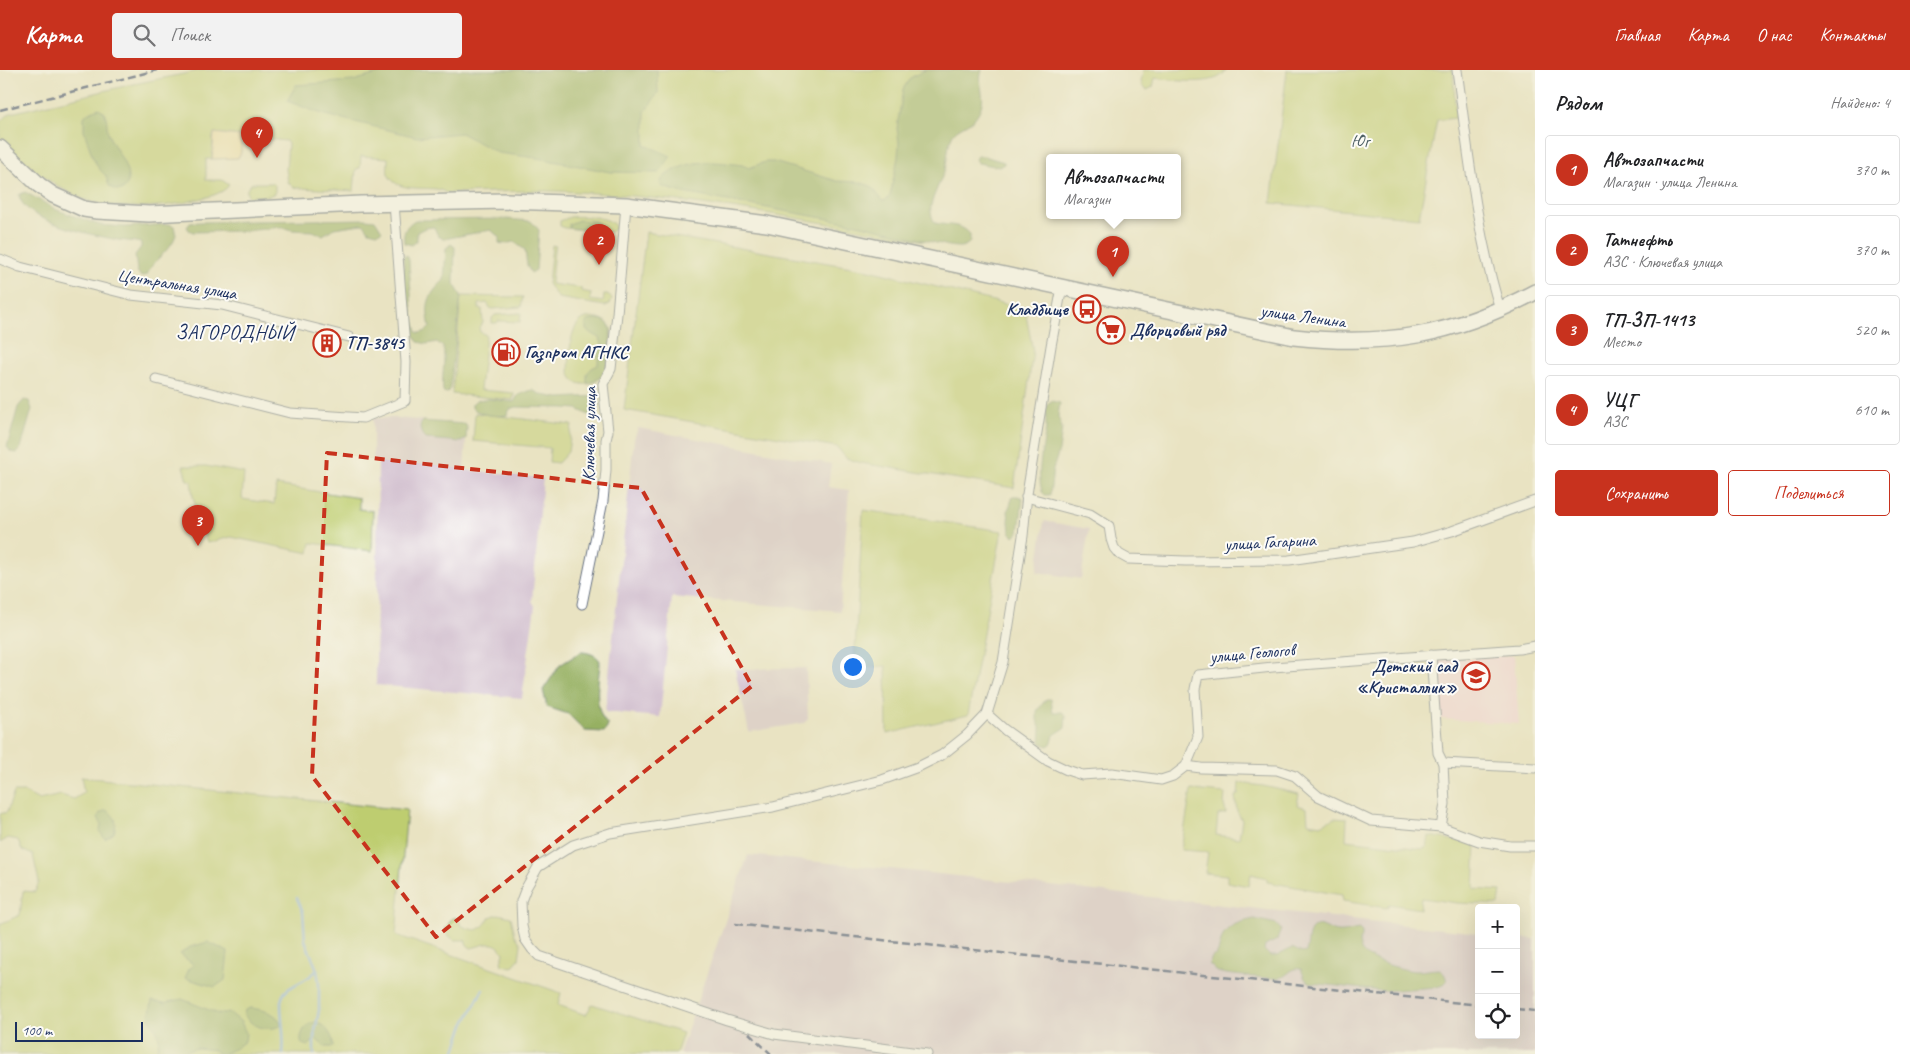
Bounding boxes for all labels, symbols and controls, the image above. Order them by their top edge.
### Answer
search box [112,13,462,58]
text: Карта [25,20,82,50]
icon: search [130,21,158,49]
text: Поиск [170,23,210,47]
text: Главная [1615,24,1660,46]
text: Карта [1688,24,1729,46]
text: О нас [1757,24,1792,46]
text: Контакты [1820,24,1885,46]
text: Рядом [1555,90,1602,116]
text: Найдено: 4 [1830,93,1890,113]
pin: 4 [241,117,273,158]
park label: Юг [1351,130,1372,152]
text: Автозапчасти [1603,148,1702,172]
popup [1046,154,1181,219]
text: 1 [1568,160,1576,180]
text: 370 m [1855,160,1889,180]
text: Автозапчасти [1064,165,1163,189]
text: Магазин · улица Ленина [1603,172,1736,192]
text: Магазин [1064,189,1110,209]
pin: 2 [583,224,615,265]
text: Татнефть [1603,228,1672,252]
pin: 1 [1097,236,1129,277]
text: 2 [1568,240,1576,260]
text: 370 m [1855,240,1889,260]
text: АЗС · Ключевая улица [1603,252,1722,272]
street label: Центральная улица [116,264,239,304]
bus stop icon: Кладбище [1072,294,1102,324]
place label: Кладбище [1006,298,1069,320]
street label: улица Ленина [1258,299,1348,333]
text: ТП-ЗП-1413 [1603,308,1694,332]
supermarket icon: Дворцовый ряд [1096,315,1126,345]
place label: Дворцовый ряд [1130,319,1227,341]
district label: ЗАГОРОДНЫЙ [175,320,297,345]
text: 3 [1568,320,1576,340]
text: 520 m [1855,320,1889,340]
building icon: ТП-3845 [312,328,342,358]
place label: ТП-3845 [346,332,406,354]
text: Место [1603,332,1641,352]
fuel station icon: Газпром АГНКС [491,337,521,367]
place label: Газпром АГНКС [525,341,630,364]
street label: Ключевая улица [577,385,601,482]
text: УЦГ [1603,388,1637,412]
text: 4 [1568,400,1576,420]
text: 610 m [1855,400,1889,420]
text: АЗС [1603,412,1627,432]
button: Сохранить [1555,470,1718,516]
button: Поделиться [1728,470,1890,516]
pin: 3 [182,505,214,546]
street label: улица Гагарина [1223,529,1317,555]
street label: улица Геологов [1208,638,1298,668]
your location [840,654,866,680]
place label: Детский сад «Кристаллик» [1356,655,1459,698]
school or university icon: Детский сад «Кристаллик» [1461,661,1491,691]
map controls [1475,904,1520,1039]
button: + [1475,904,1520,949]
button: − [1475,949,1520,994]
button: locate [1475,994,1520,1039]
scale bar [15,1019,142,1042]
text: 100 m [22,1022,52,1039]

